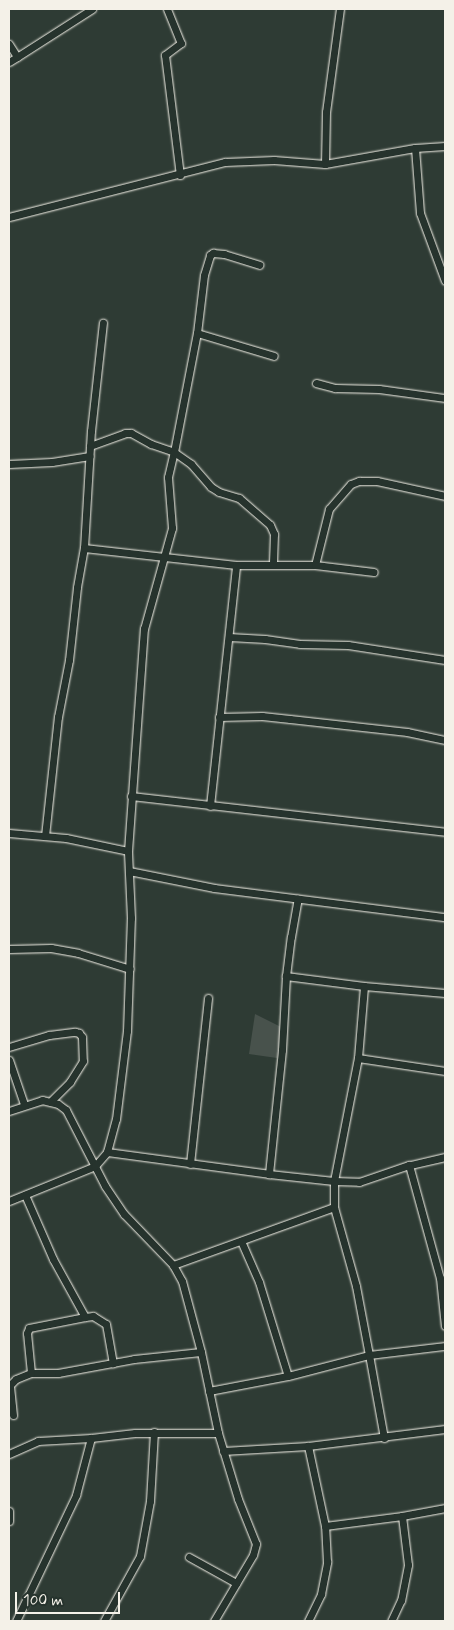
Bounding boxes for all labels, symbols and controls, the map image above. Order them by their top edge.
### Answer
scale bar [18,1582,122,1614]
text: 100 m [23,1591,63,1611]

